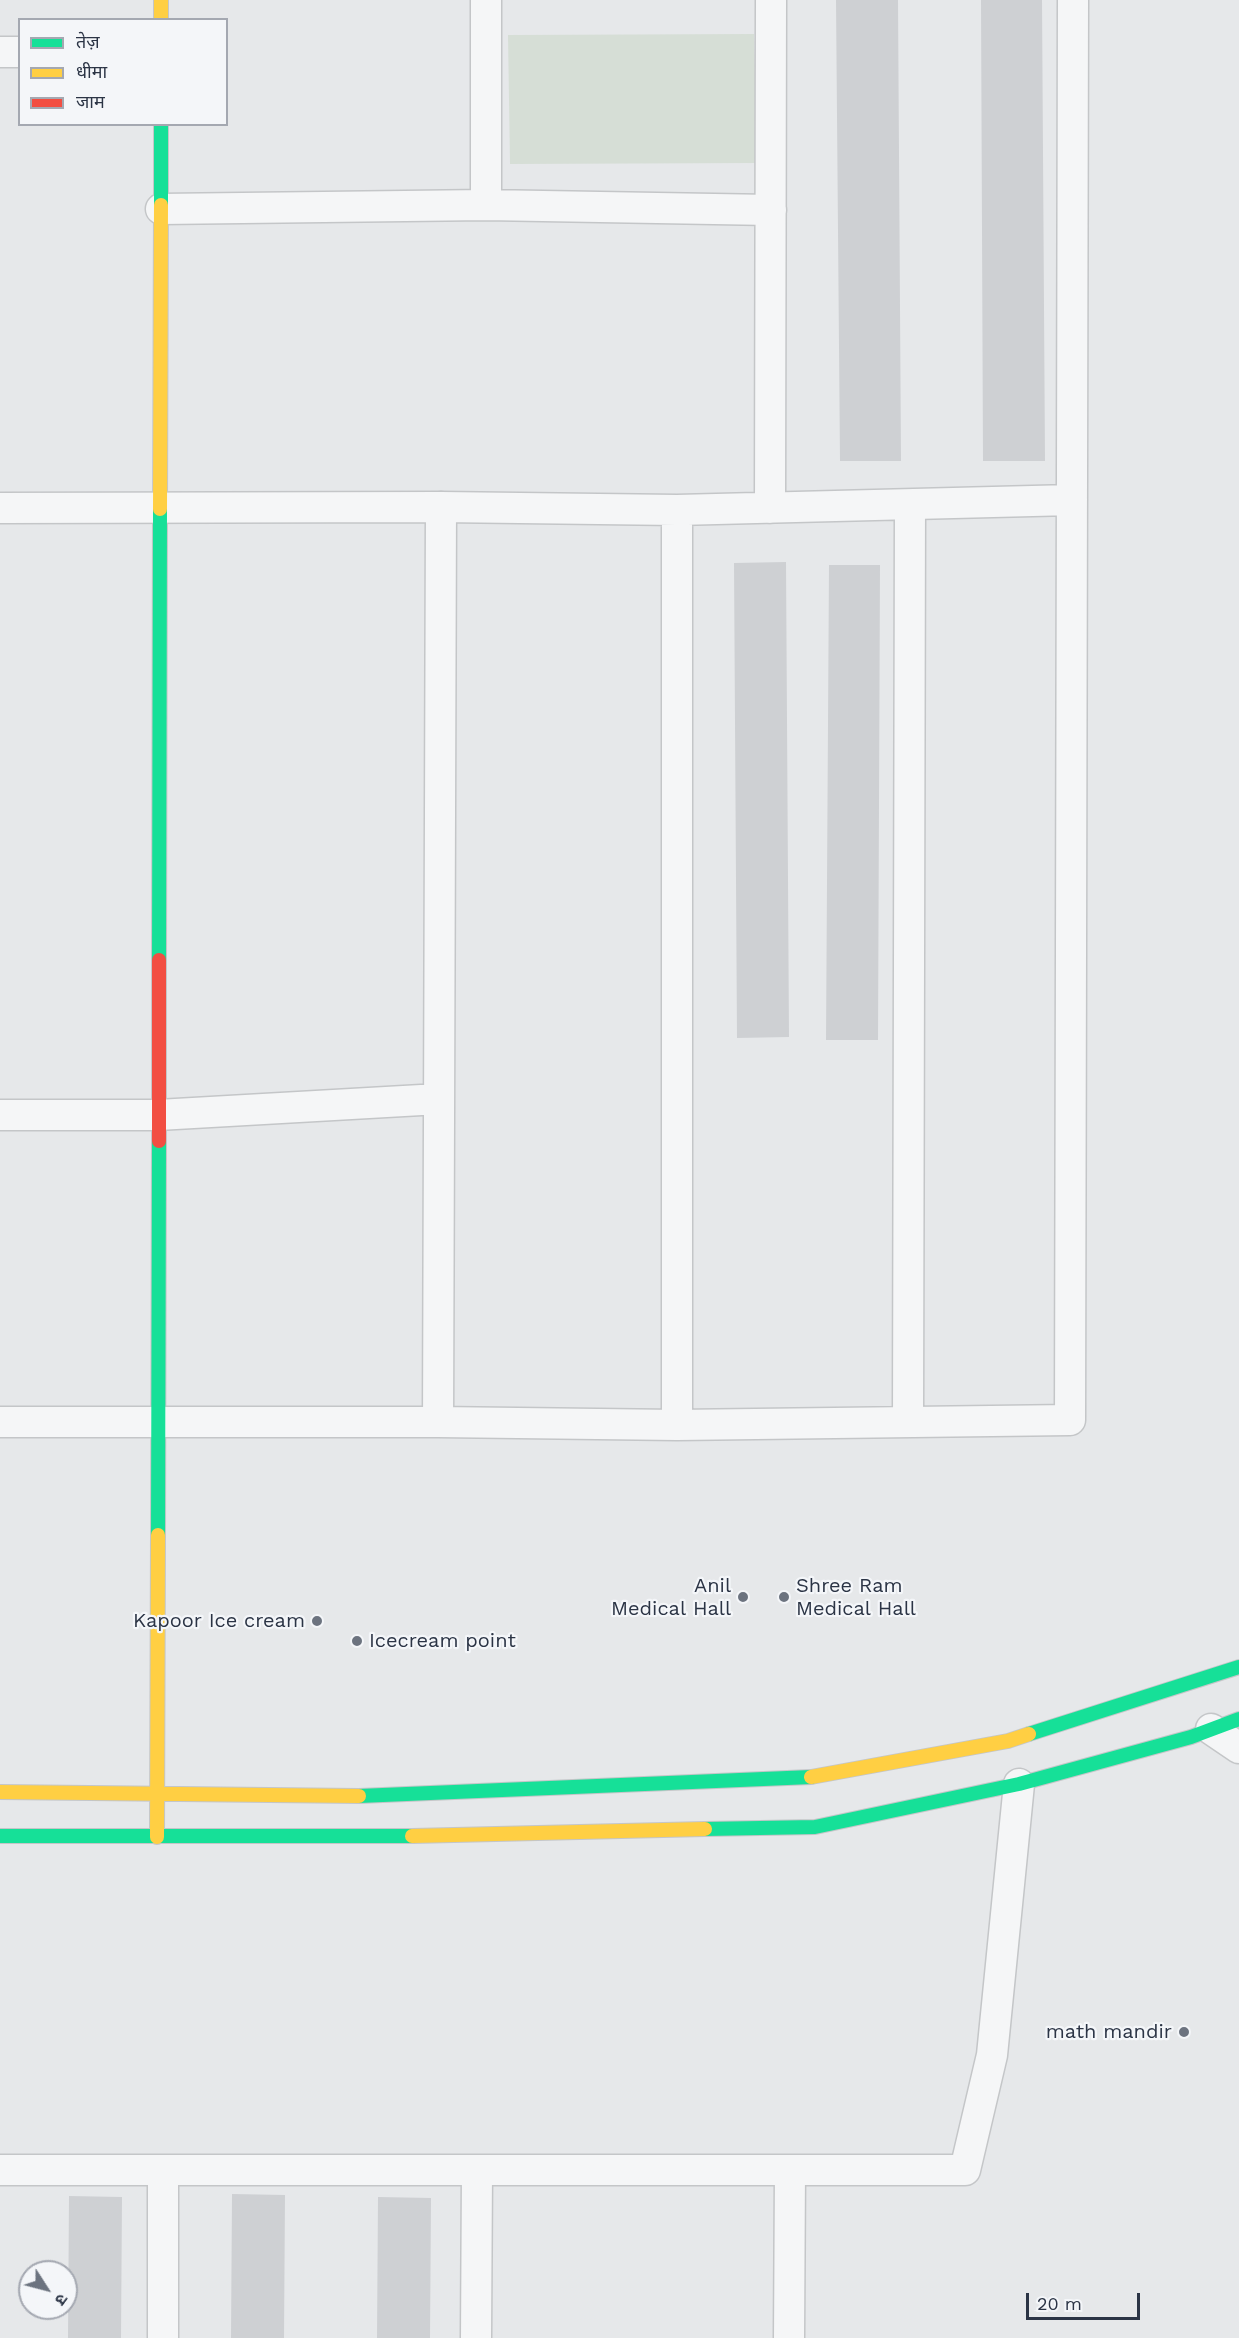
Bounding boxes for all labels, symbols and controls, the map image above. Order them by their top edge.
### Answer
legend [18,18,228,126]
text: तेज़ [76,31,100,52]
text: धीमा [76,61,107,82]
text: जाम [76,91,105,112]
place label: Anil Medical Hall [611,1574,731,1621]
place label: Shree Ram Medical Hall [796,1574,916,1621]
marker: Anil Medical Hall [736,1590,750,1604]
marker: Shree Ram Medical Hall [777,1590,791,1604]
place label: Kapoor Ice cream [133,1609,305,1633]
marker: Kapoor Ice cream [310,1614,324,1628]
place label: Icecream point [369,1629,516,1653]
marker: Icecream point [350,1634,364,1648]
place label: math mandir [1046,2020,1172,2044]
marker: math mandir [1177,2025,1191,2039]
north arrow [18,2260,78,2320]
scale bar [1029,2281,1143,2319]
text: उ [51,2290,72,2309]
text: 20 m [1037,2293,1082,2314]

